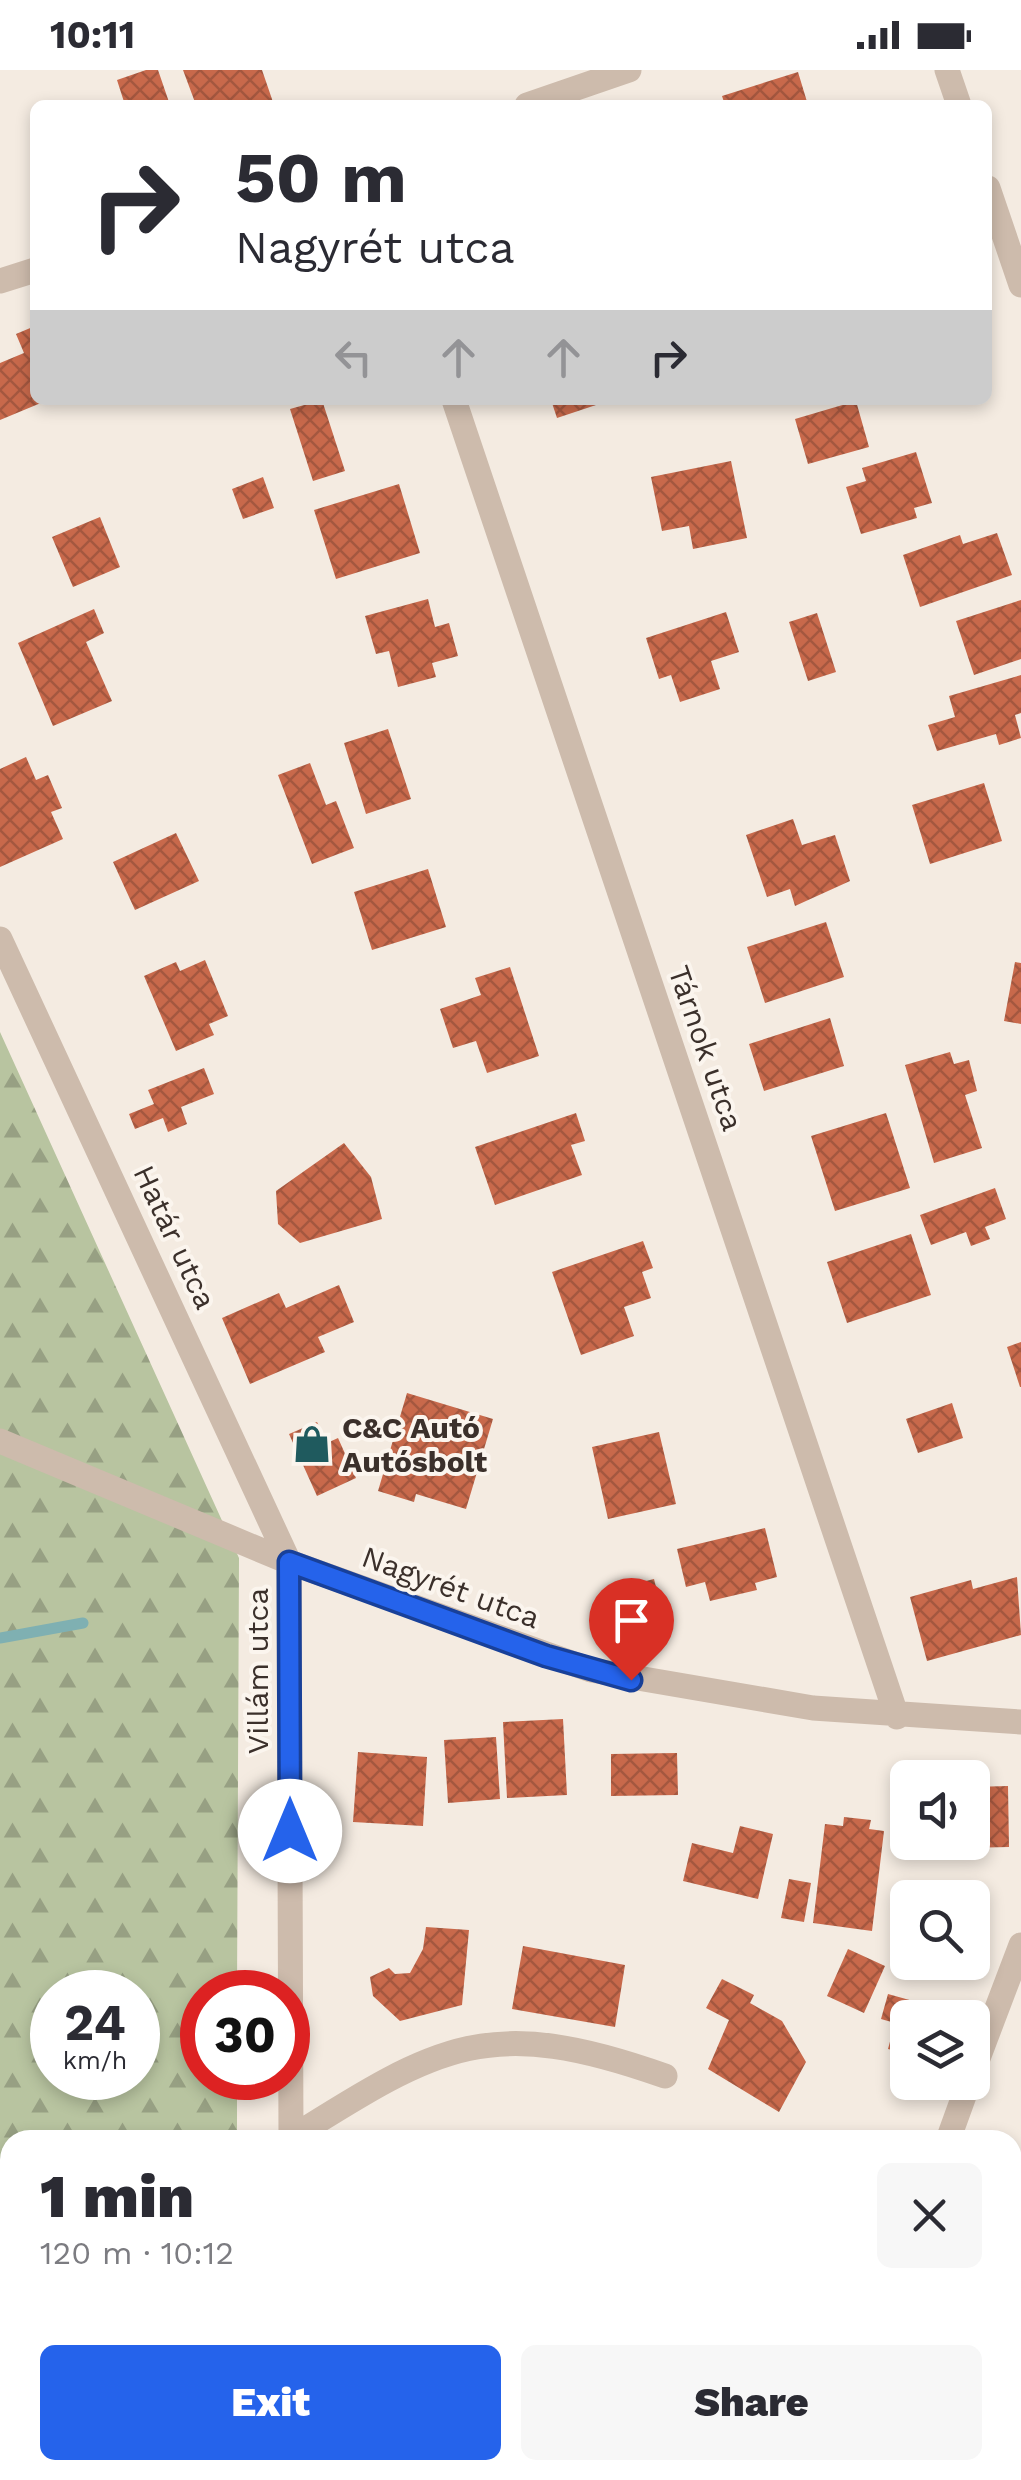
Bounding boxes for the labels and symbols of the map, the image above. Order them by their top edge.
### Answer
street label: Tárnok utca [661,961,751,1135]
street label: Határ utca [127,1160,223,1314]
place label: C&C Autó Autósbolt [342,1410,487,1479]
shop icon: C&C Autó Autósbolt [291,1423,333,1465]
street label: Nagyrét utca [357,1539,545,1635]
pin [589,1578,674,1681]
street label: Villám utca [240,1588,275,1754]
position arrow [238,1779,342,1883]
speed limit sign: 30 [180,1970,310,2100]

